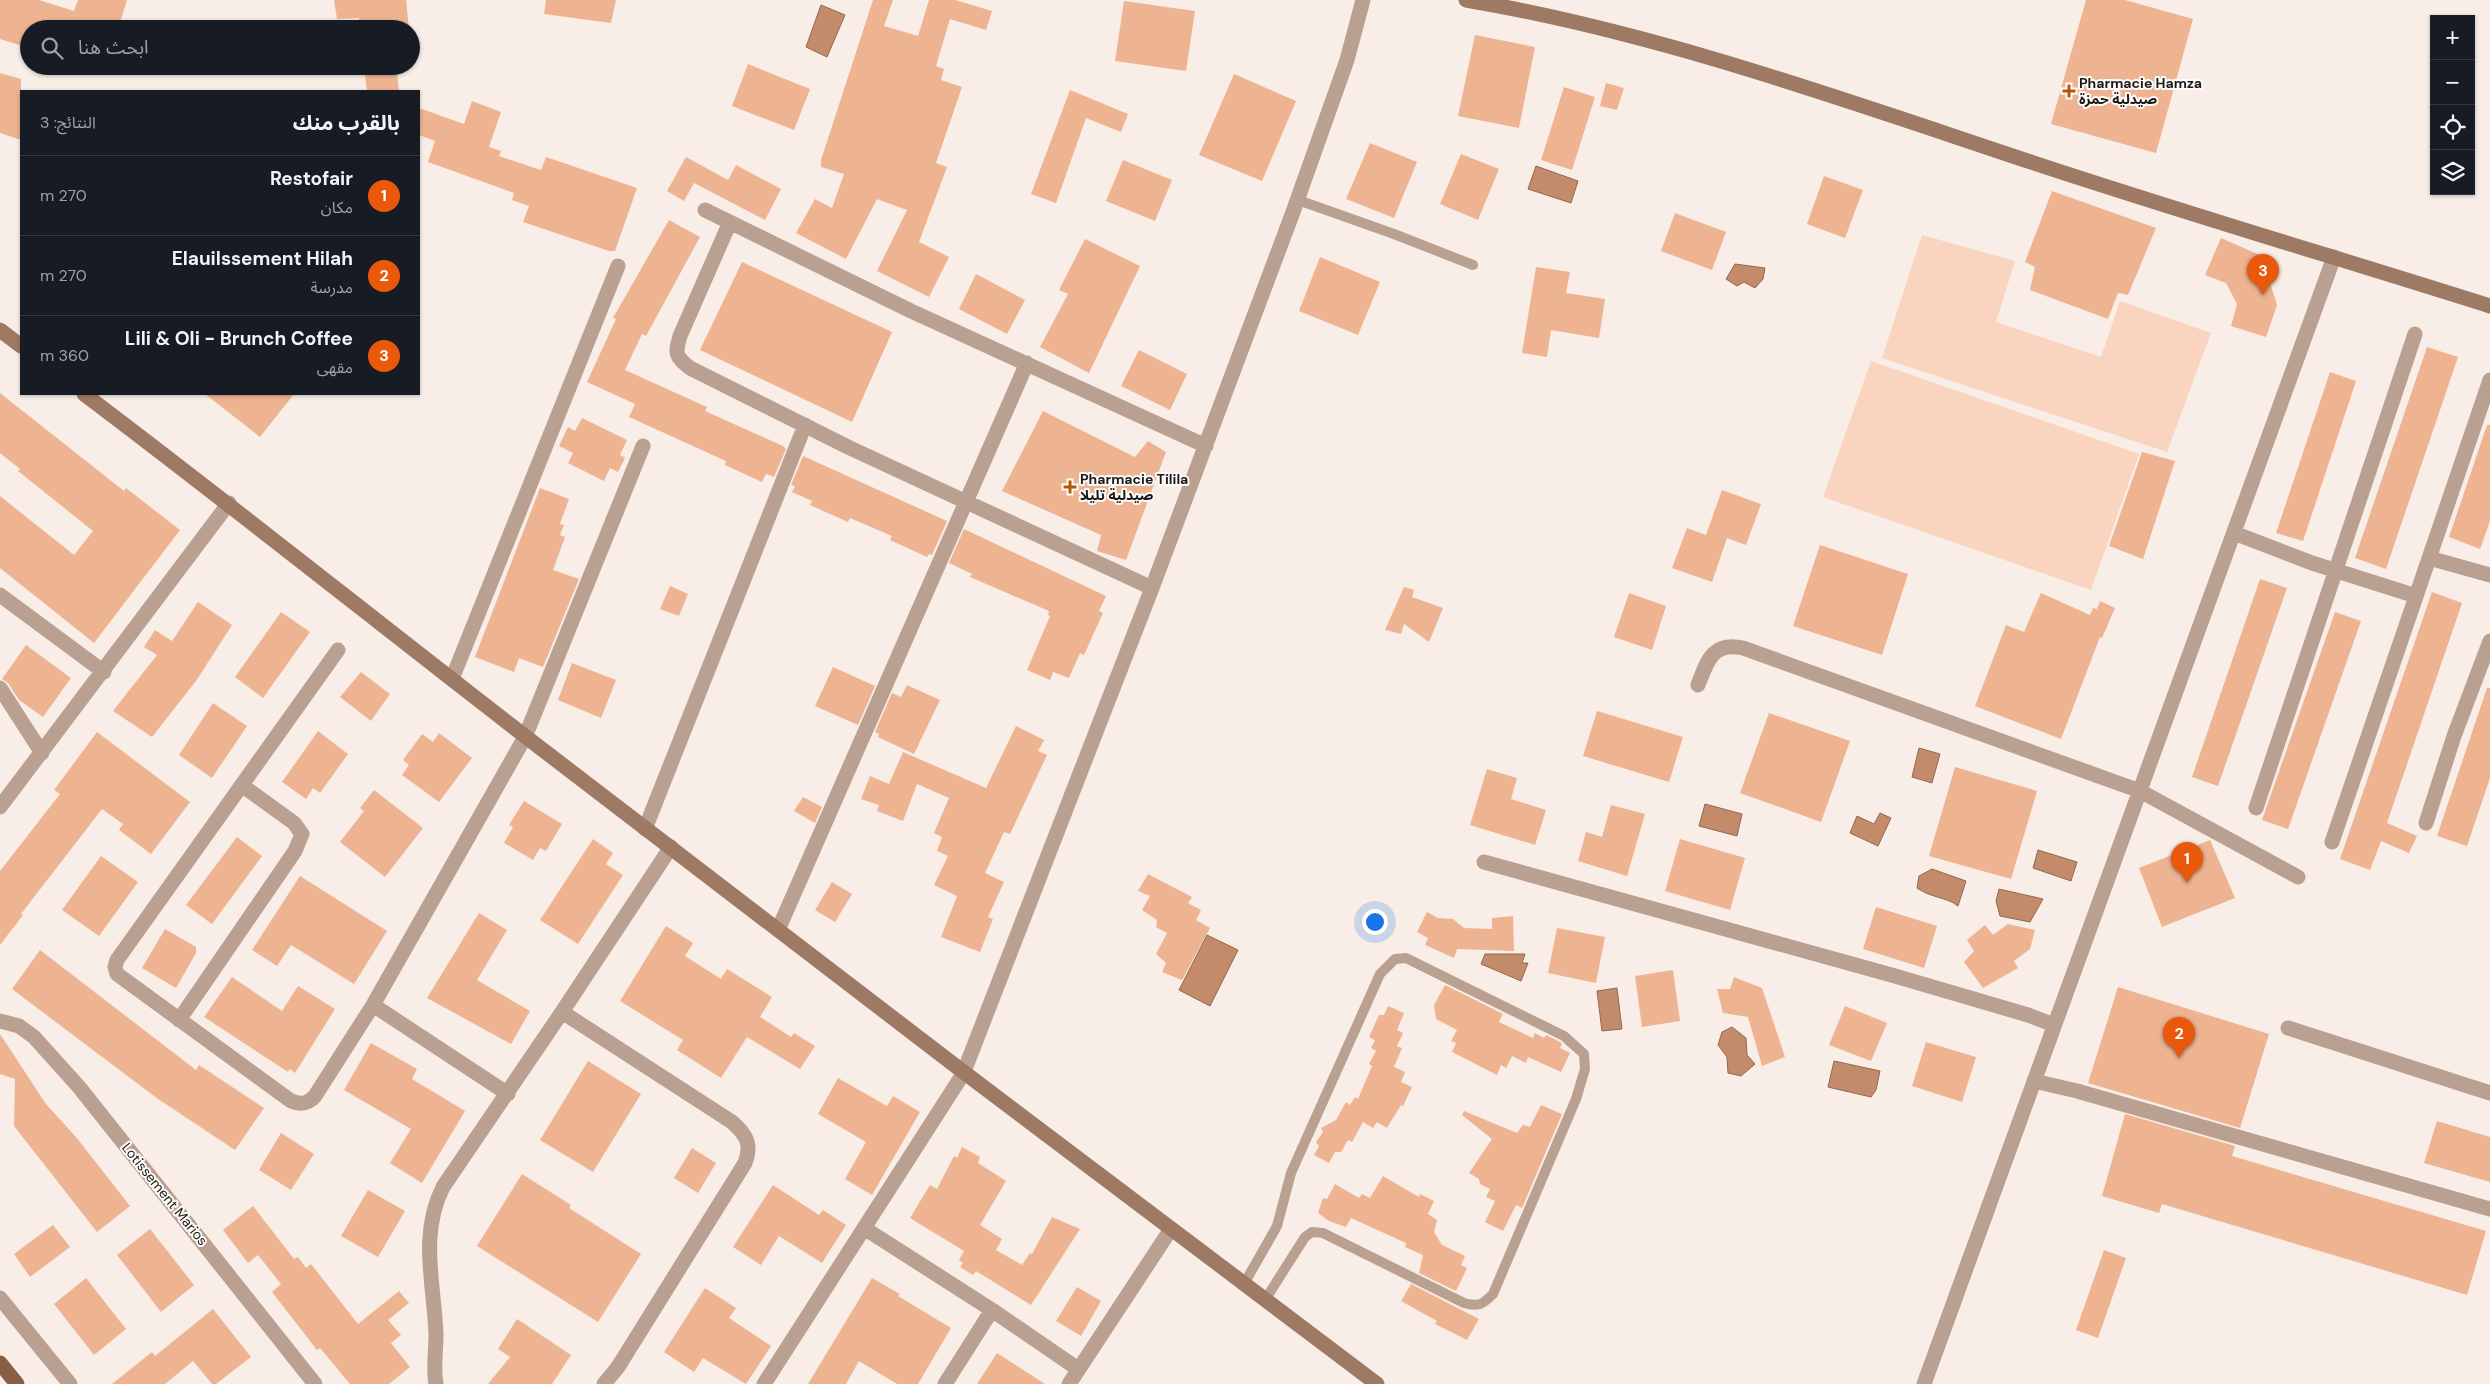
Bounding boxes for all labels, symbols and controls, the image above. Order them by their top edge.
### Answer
map controls [2430,15,2475,195]
button: + [2430,15,2475,60]
search box [20,20,420,75]
icon: search [38,34,66,62]
text: ابحث هنا [78,35,149,60]
button: − [2430,60,2475,105]
place label: Pharmacie Hamza صيدلية حمزة [2079,74,2202,108]
marker: Pharmacie Hamza صيدلية حمزة [2063,85,2075,97]
button: locate [2430,105,2475,150]
text: بالقرب منك [293,109,400,137]
text: النتائج: 3 [40,112,96,133]
button: layers [2430,150,2475,195]
text: Restofair [270,166,353,191]
text: 270 m [40,185,87,206]
text: 1 [381,185,387,206]
text: مكان [321,197,353,218]
text: Elauilssement Hilah [172,246,353,271]
pin: 3 [2247,254,2279,295]
text: 270 m [40,265,87,286]
text: 2 [379,265,389,286]
text: مدرسة [310,277,353,298]
text: Lili & Oli - Brunch Coffee [125,326,353,351]
text: 360 m [40,345,89,366]
text: 3 [379,345,389,366]
text: مقهى [317,357,353,378]
place label: Pharmacie Tilila صيدلية تليلا [1080,470,1188,504]
marker: Pharmacie Tilila صيدلية تليلا [1064,481,1076,493]
pin: 1 [2171,842,2203,883]
your location [1362,909,1388,935]
pin: 2 [2163,1017,2195,1058]
street label: Lotissement Marios [118,1139,212,1249]

